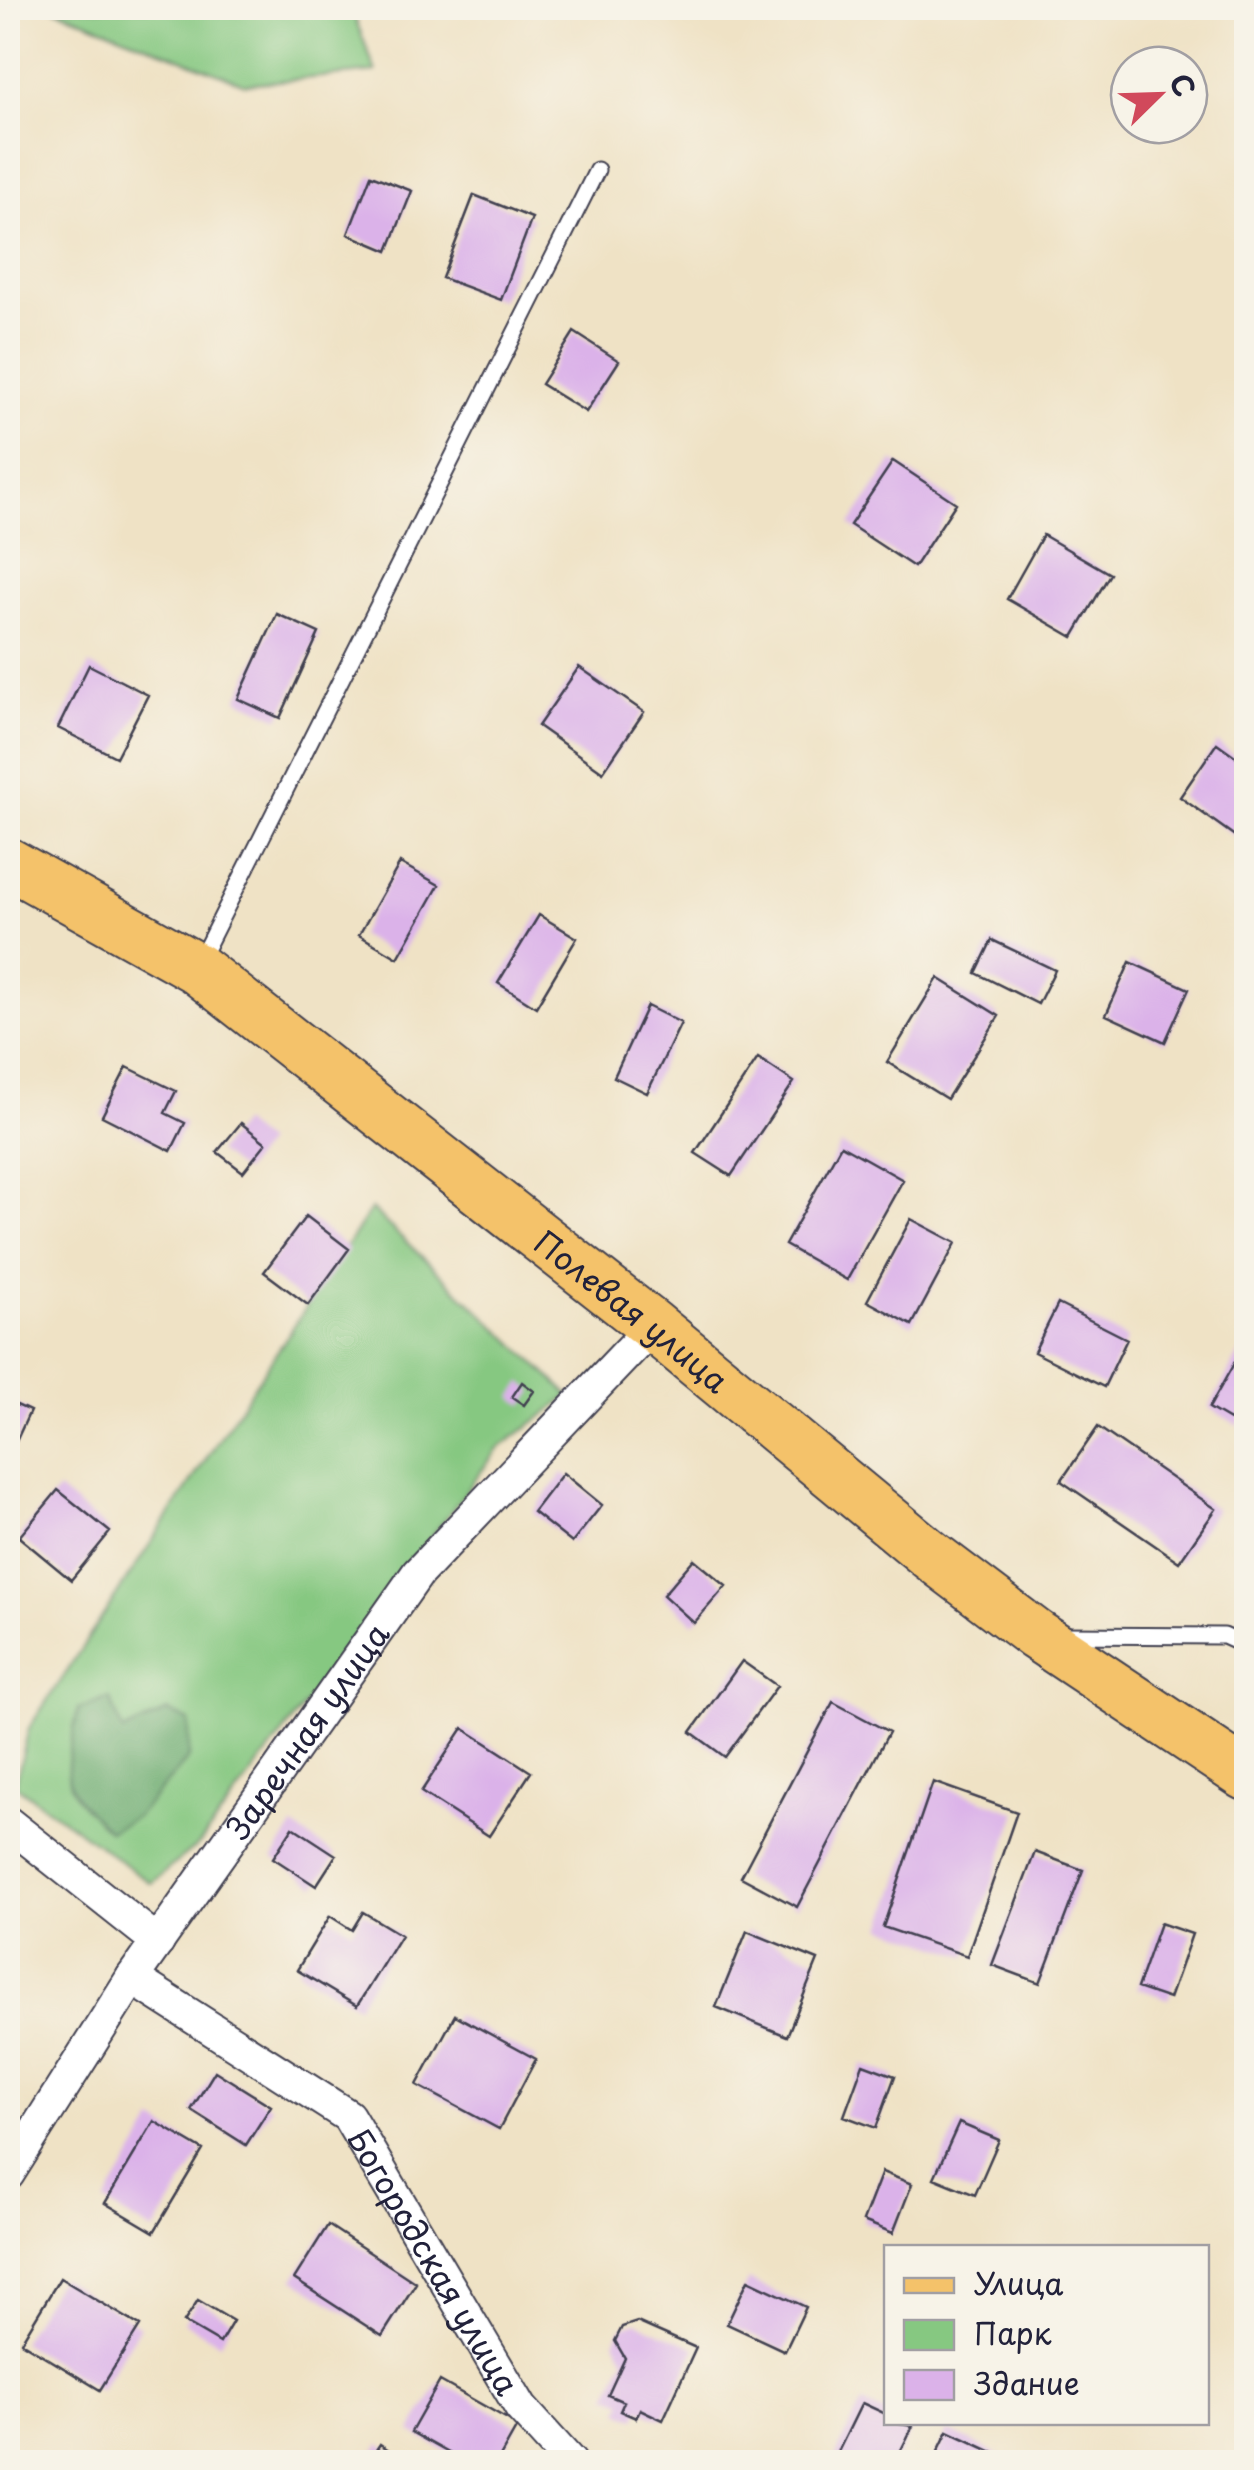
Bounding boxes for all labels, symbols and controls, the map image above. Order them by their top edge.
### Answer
north arrow [1109,45,1209,145]
text: С [1159,67,1207,103]
street label: Полевая улица [525,1218,740,1403]
street label: Заречная улица [214,1612,400,1848]
street label: Богородская улица [336,2119,532,2404]
legend [884,2245,1209,2425]
text: Улица [974,2260,1064,2305]
text: Парк [974,2310,1052,2355]
text: Здание [974,2360,1080,2405]

